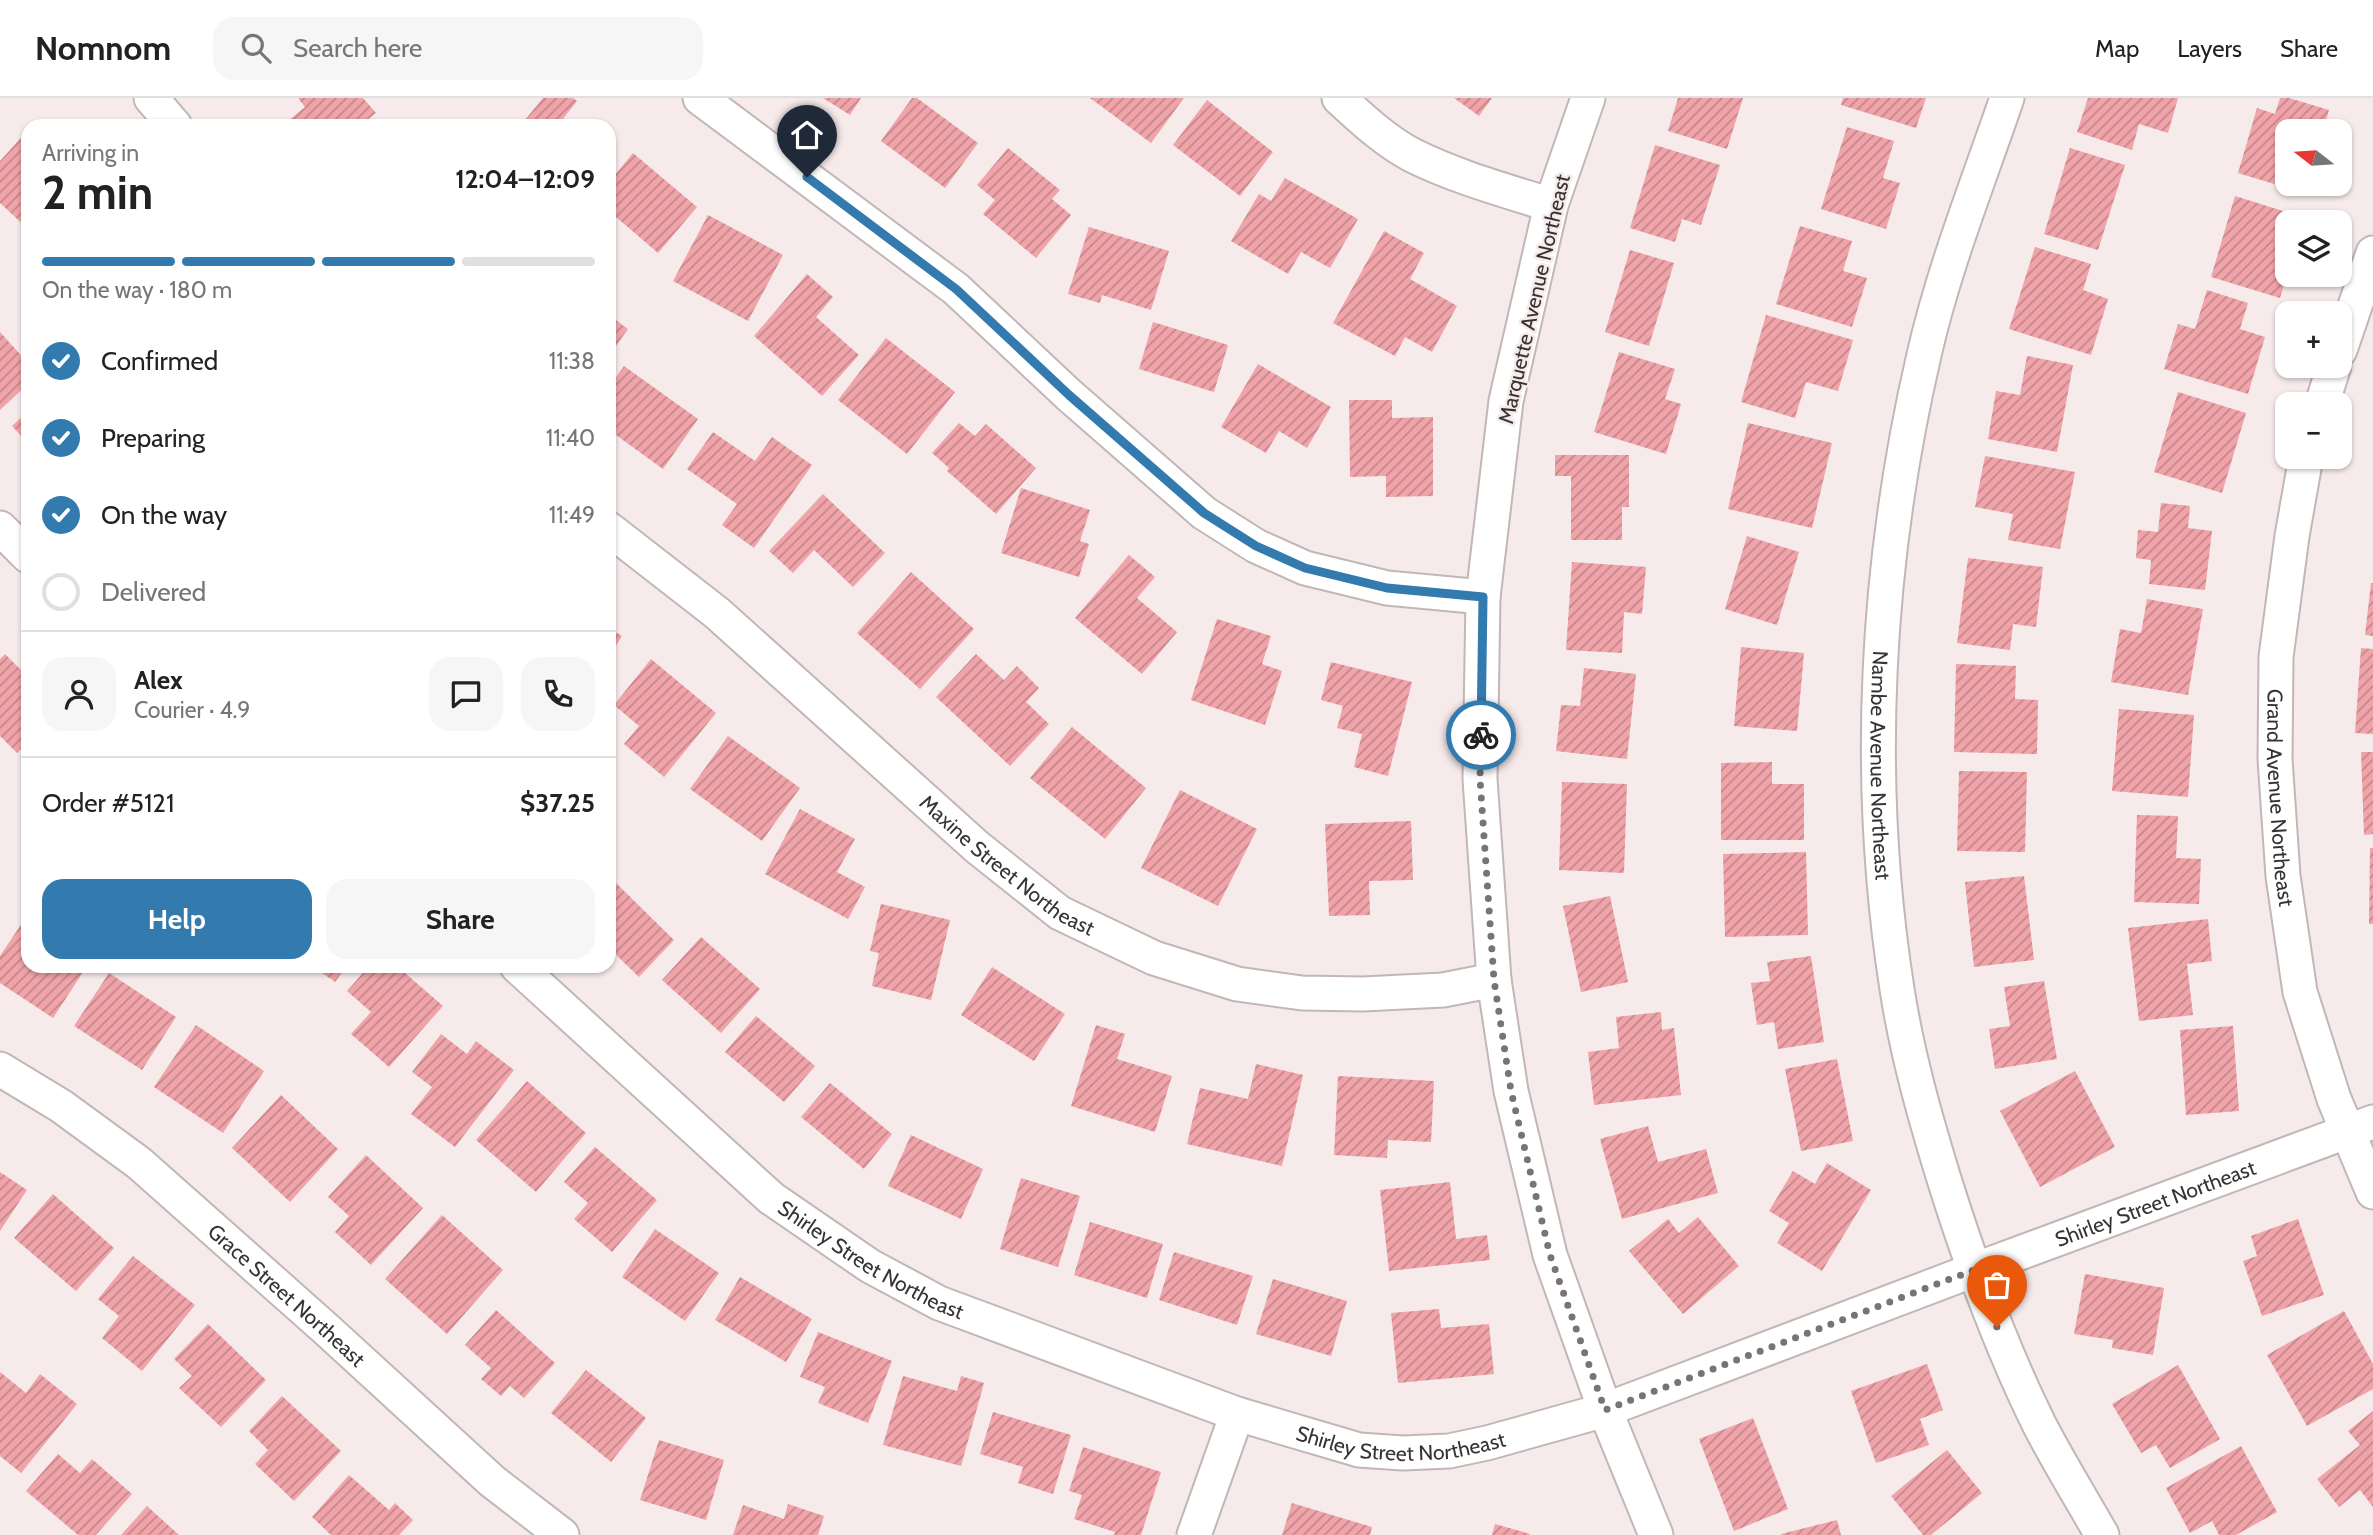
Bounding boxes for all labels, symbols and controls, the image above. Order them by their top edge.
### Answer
search box [213,17,703,80]
text: Nomnom [35,28,171,68]
icon: search [237,29,275,67]
text: Search here [293,32,422,64]
text: Map [2095,34,2139,63]
text: Layers [2177,34,2242,63]
text: Share [2280,34,2338,63]
pin [777,105,837,177]
icon: home [788,116,826,154]
north arrow [2275,119,2352,196]
map controls [2275,119,2352,469]
text: Arriving in [42,139,139,167]
text: 12:04–12:09 [455,163,595,195]
text: 2 min [42,165,153,221]
street label: Marquette Avenue Northeast [1493,172,1575,426]
button: layers [2275,210,2352,287]
text: On the way · 180 m [42,276,232,304]
button: + [2275,301,2352,378]
icon: check [42,342,80,380]
text: Confirmed [101,345,218,377]
text: 11:38 [549,347,595,375]
button: − [2275,392,2352,469]
icon: check [42,419,80,457]
text: Preparing [101,422,205,454]
text: 11:40 [546,424,595,452]
icon: check [42,496,80,534]
text: On the way [101,499,227,531]
text: 11:49 [549,501,595,529]
text: Delivered [101,576,206,608]
street label: Nambe Avenue Northeast [1866,650,1896,881]
button: person [42,657,116,731]
button: chat [429,657,503,731]
button: phone [521,657,595,731]
text: Alex [134,664,183,696]
street label: Grand Avenue Northeast [2262,689,2300,908]
text: Courier · 4.9 [134,696,250,724]
courier [1446,700,1516,770]
icon: bike [1462,716,1500,754]
text: Order #5121 [42,787,174,819]
text: $37.25 [520,787,595,819]
street label: Maxine Street Northeast [915,789,1099,940]
button: Help [42,879,312,959]
button: Share [326,879,595,959]
street label: Shirley Street Northeast [2051,1154,2259,1251]
street label: Shirley Street Northeast [774,1194,967,1324]
street label: Grace Street Northeast [203,1218,371,1371]
pin [1967,1255,2027,1327]
icon: bag [1978,1266,2016,1304]
street label: Shirley Street Northeast [1293,1420,1508,1466]

